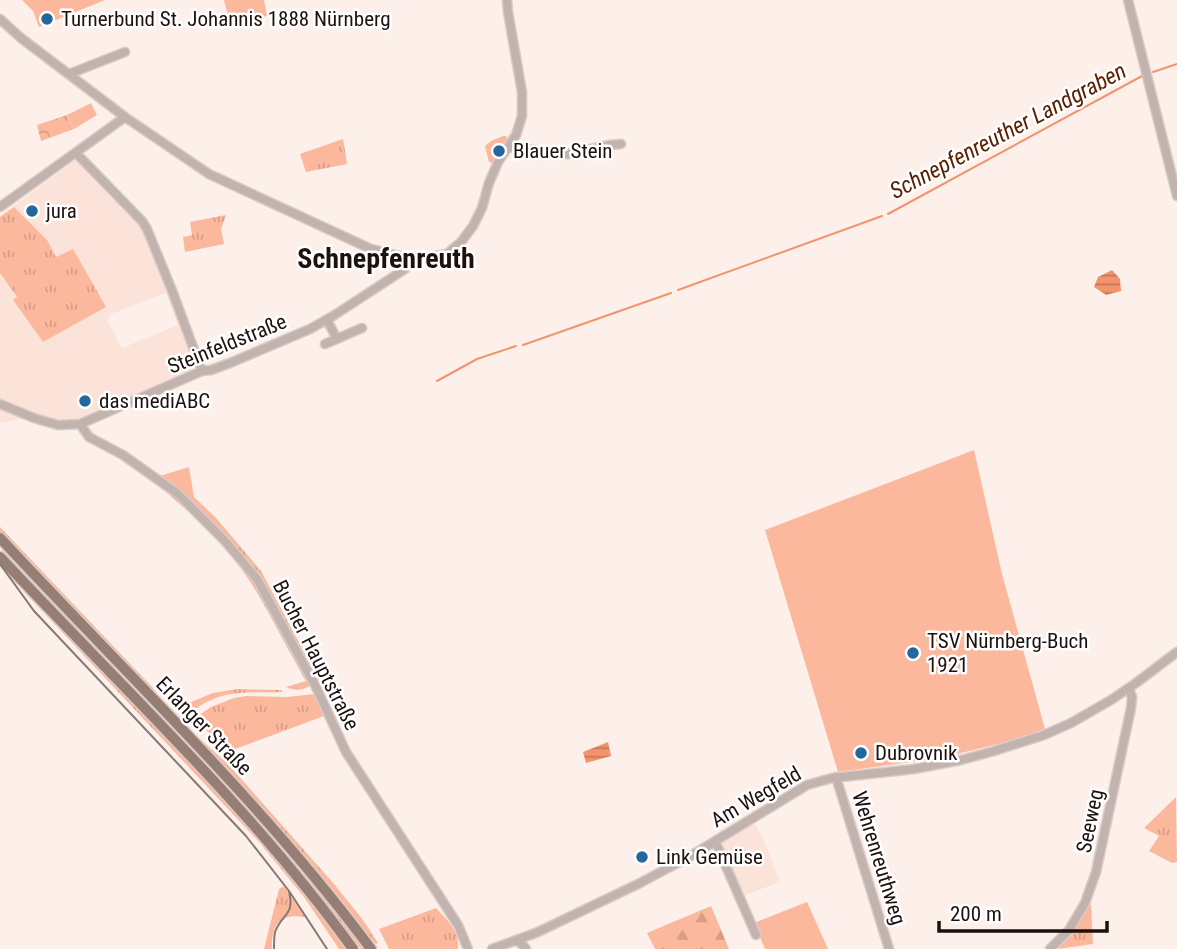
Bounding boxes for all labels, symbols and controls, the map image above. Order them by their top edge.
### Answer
place label: Turnerbund St. Johannis 1888 Nürnberg [61,7,391,31]
marker: Turnerbund St. Johannis 1888 Nürnberg [39,11,55,27]
water label: Schnepfenreuther Landgraben [885,57,1131,205]
place label: Blauer Stein [513,139,613,163]
marker: Blauer Stein [491,143,507,159]
place label: jura [45,199,77,223]
marker: jura [24,203,40,219]
district label: Schnepfenreuth [297,242,475,275]
street label: Steinfeldstraße [164,309,290,379]
place label: das mediABC [99,389,210,413]
marker: das mediABC [77,393,93,409]
street label: Bucher Hauptstraße [268,576,364,734]
place label: TSV Nürnberg-Buch 1921 [927,629,1088,677]
marker: TSV Nürnberg-Buch 1921 [905,645,921,661]
street label: Erlanger Straße [151,672,257,780]
place label: Dubrovnik [875,741,958,765]
marker: Dubrovnik [853,745,869,761]
street label: Am Wegfeld [707,762,805,832]
street label: Seeweg [1072,787,1108,855]
street label: Wehrenreuthweg [847,788,911,928]
place label: Link Gemüse [656,845,763,869]
marker: Link Gemüse [634,849,650,865]
scale bar [939,890,1107,934]
text: 200 m [950,902,1002,926]

